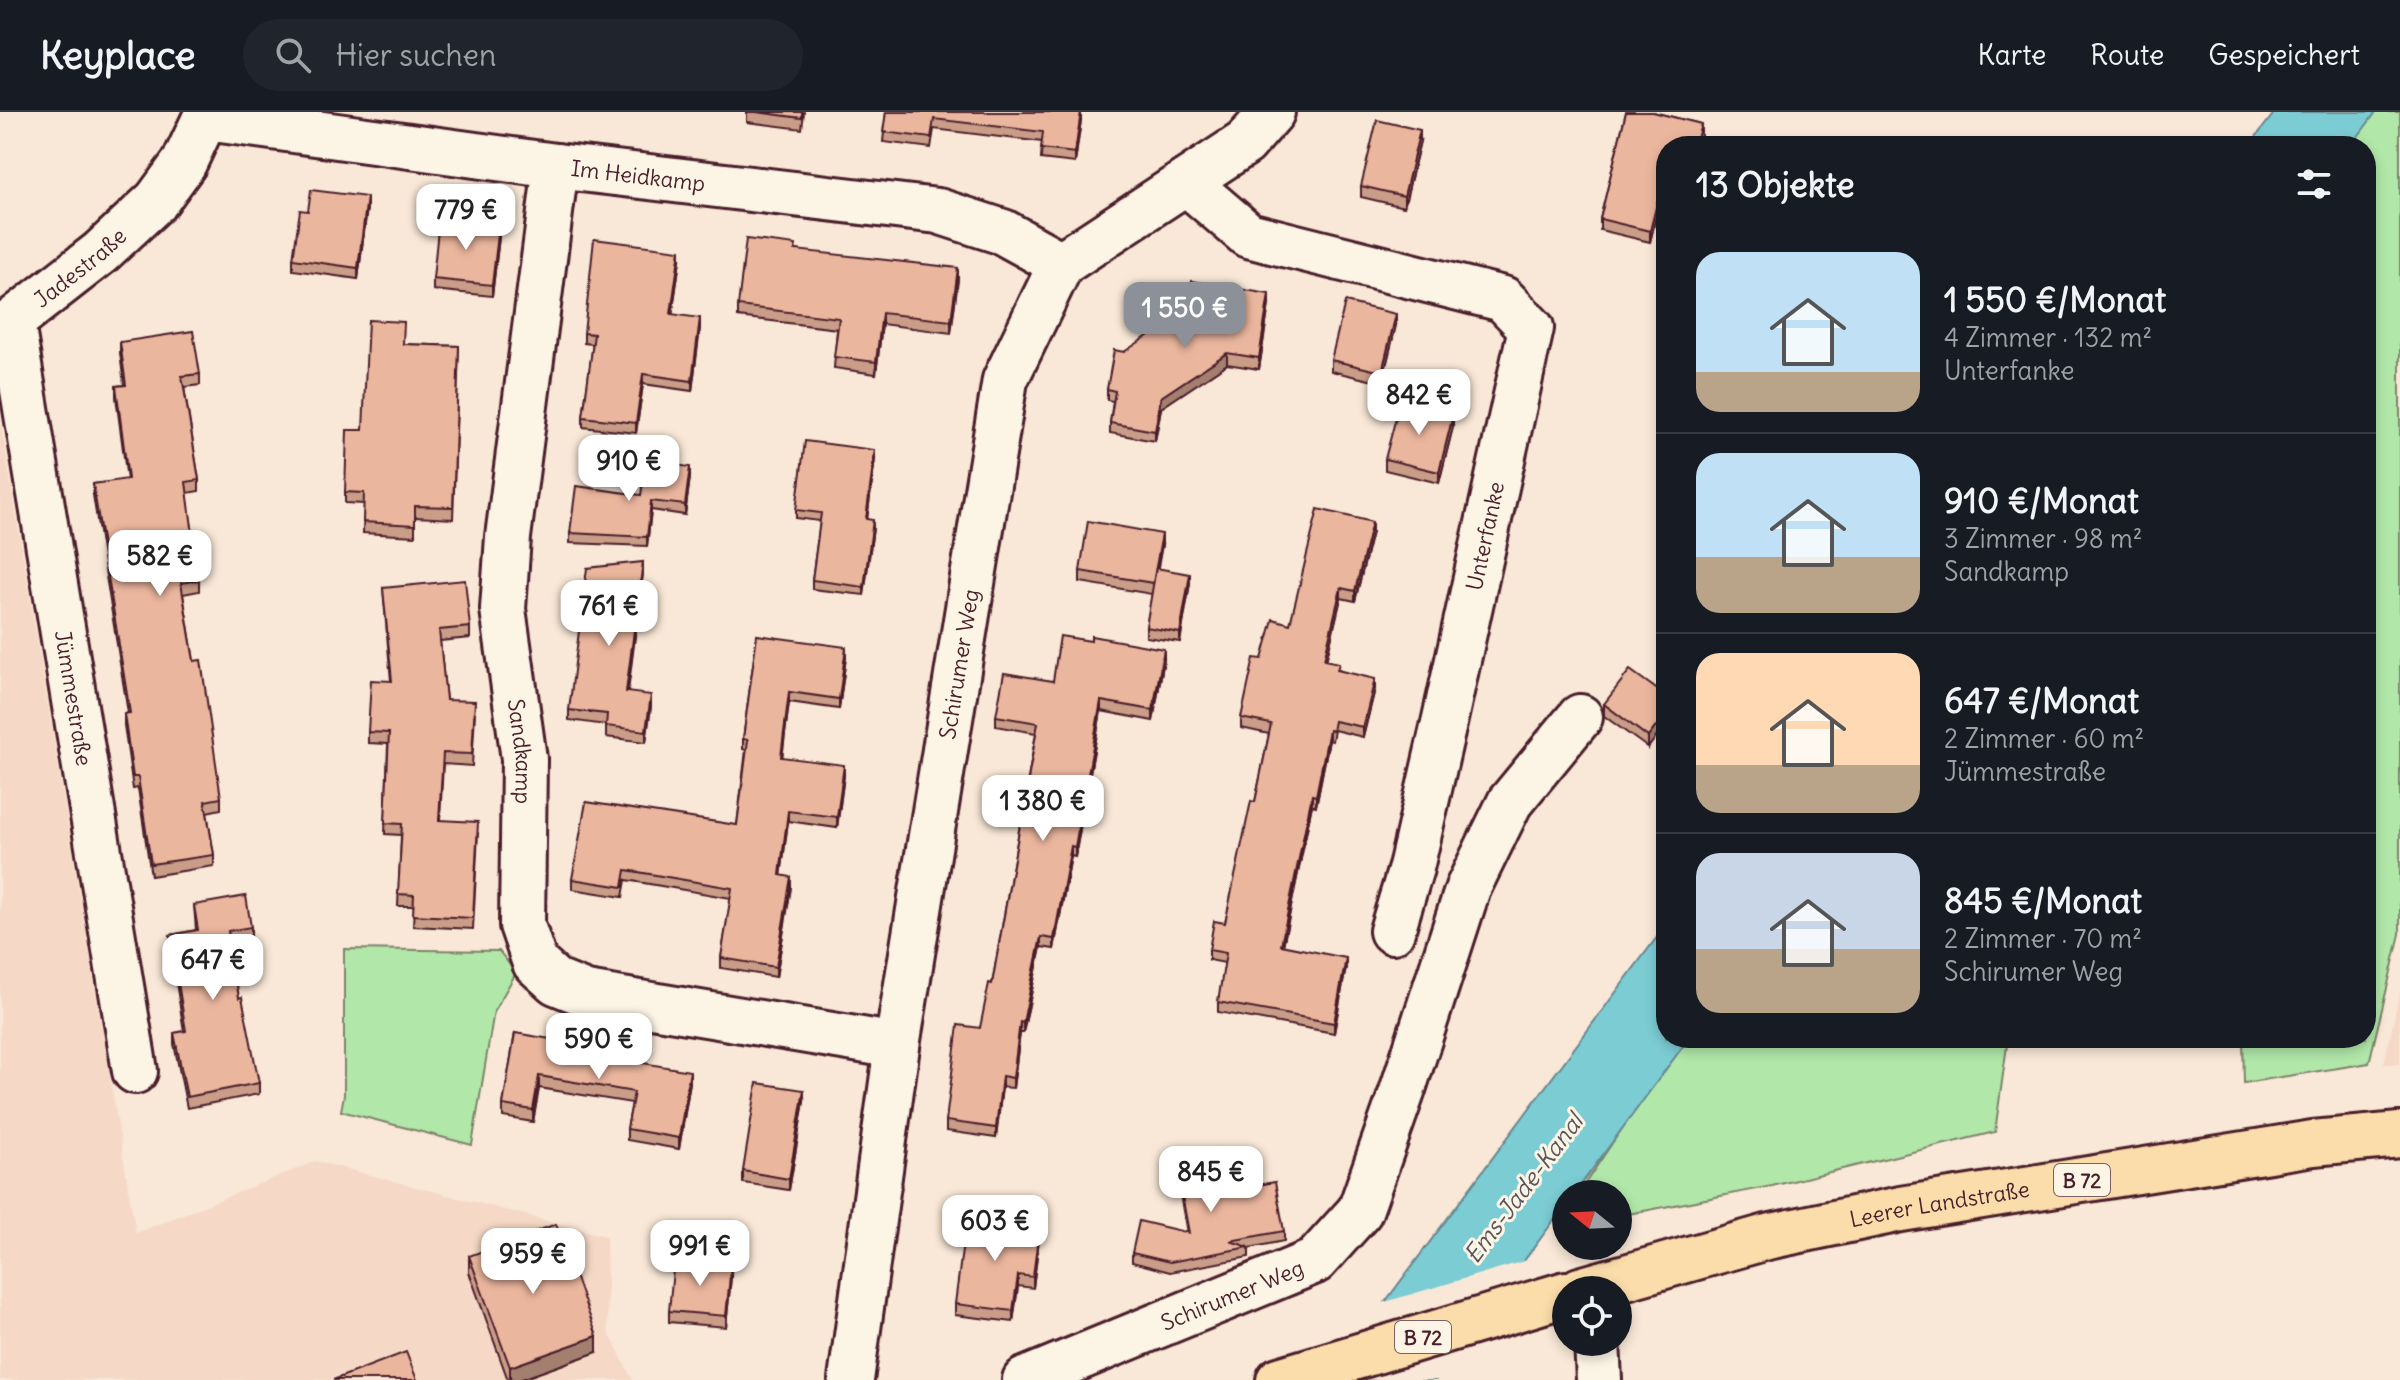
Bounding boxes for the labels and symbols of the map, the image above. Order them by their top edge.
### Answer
street label: Im Heidkamp [570,154,707,197]
pin: 779 € [410,184,522,252]
street label: Jadestraße [28,222,132,313]
pin: 1 550 € [1111,282,1259,350]
pin: 842 € [1363,369,1475,437]
pin: 910 € [573,435,685,503]
street label: Unterfanke [1460,479,1510,593]
pin: 582 € [104,530,216,598]
pin: 761 € [553,580,665,648]
street label: Schirumer Weg [933,587,985,741]
street label: Jümmestraße [49,628,99,768]
street label: Sandkamp [502,697,538,804]
pin: 1 380 € [969,775,1117,843]
pin: 647 € [157,934,269,1002]
pin: 590 € [543,1013,655,1081]
water label: Ems-Jade-Kanal [1457,1105,1591,1269]
pin: 845 € [1155,1146,1267,1214]
road number: B 72 [2054,1164,2110,1196]
street label: Leerer Landstraße [1847,1175,2031,1233]
north arrow [1552,1180,1632,1260]
pin: 603 € [939,1195,1051,1263]
pin: 991 € [644,1220,756,1288]
pin: 959 € [477,1228,589,1296]
street label: Schirumer Weg [1157,1253,1308,1337]
road number: B 72 [1395,1321,1451,1353]

